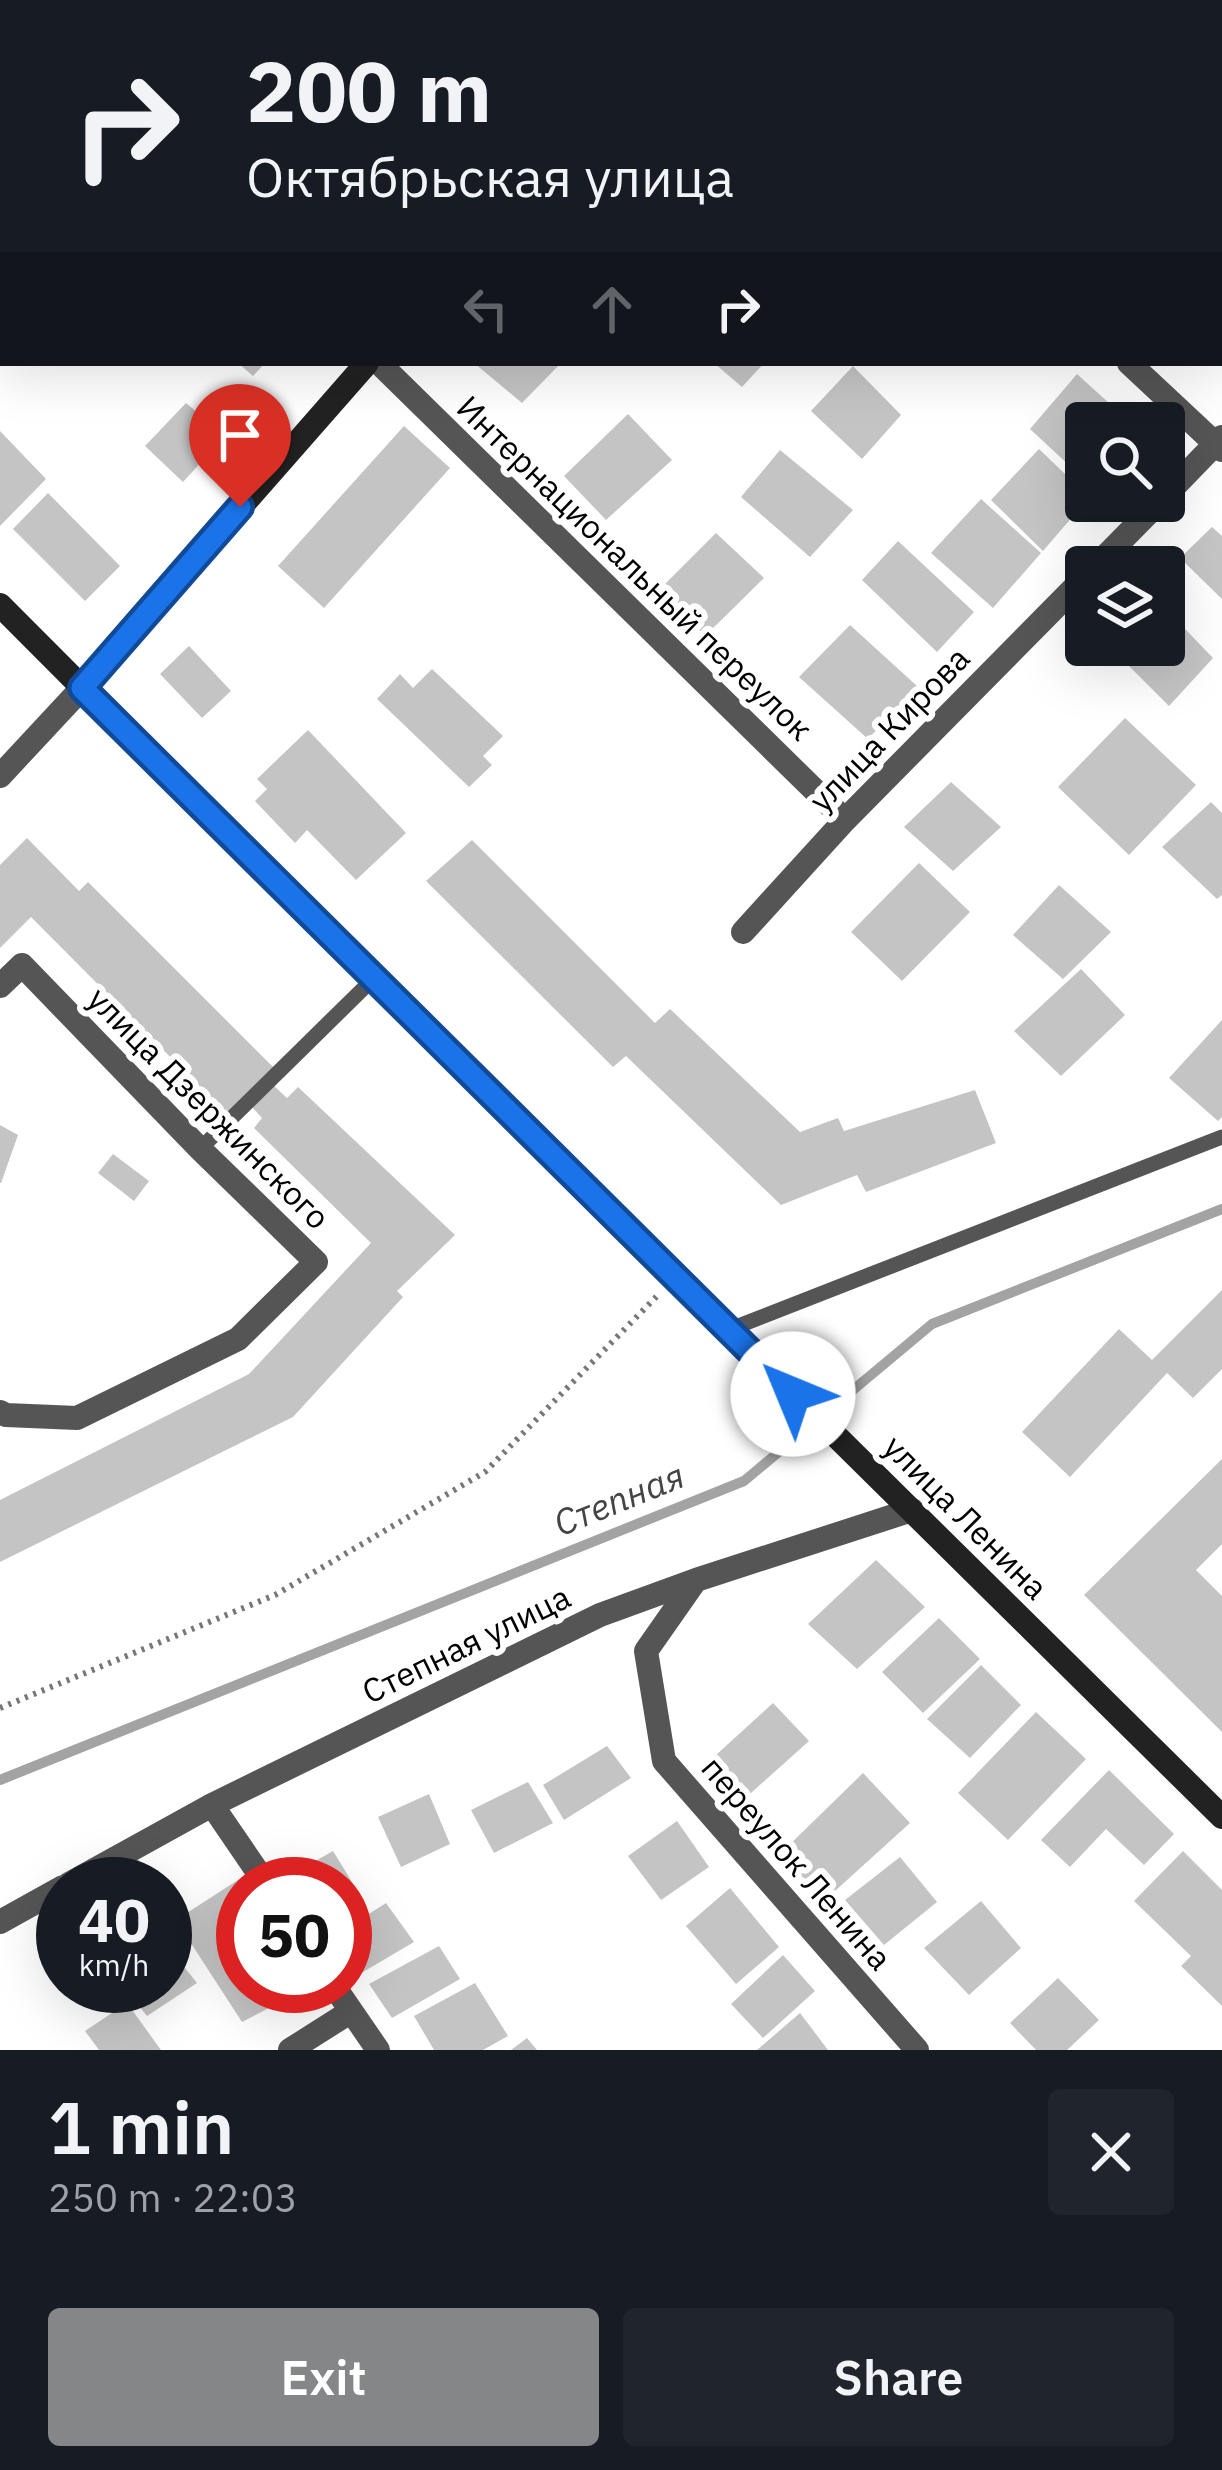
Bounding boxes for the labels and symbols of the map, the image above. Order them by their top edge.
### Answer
pin [189,384,291,507]
street label: Интернациональный переулок [448,386,823,749]
street label: улица Кирова [799,637,978,820]
street label: улица Дзержинского [79,977,340,1238]
position arrow [730,1331,856,1457]
street label: улица Ленина [875,1425,1058,1608]
water label: Степная [547,1451,691,1546]
street label: Степная улица [355,1575,577,1713]
street label: переулок Ленина [693,1747,902,1979]
speed limit sign: 50 [216,1857,372,2013]

